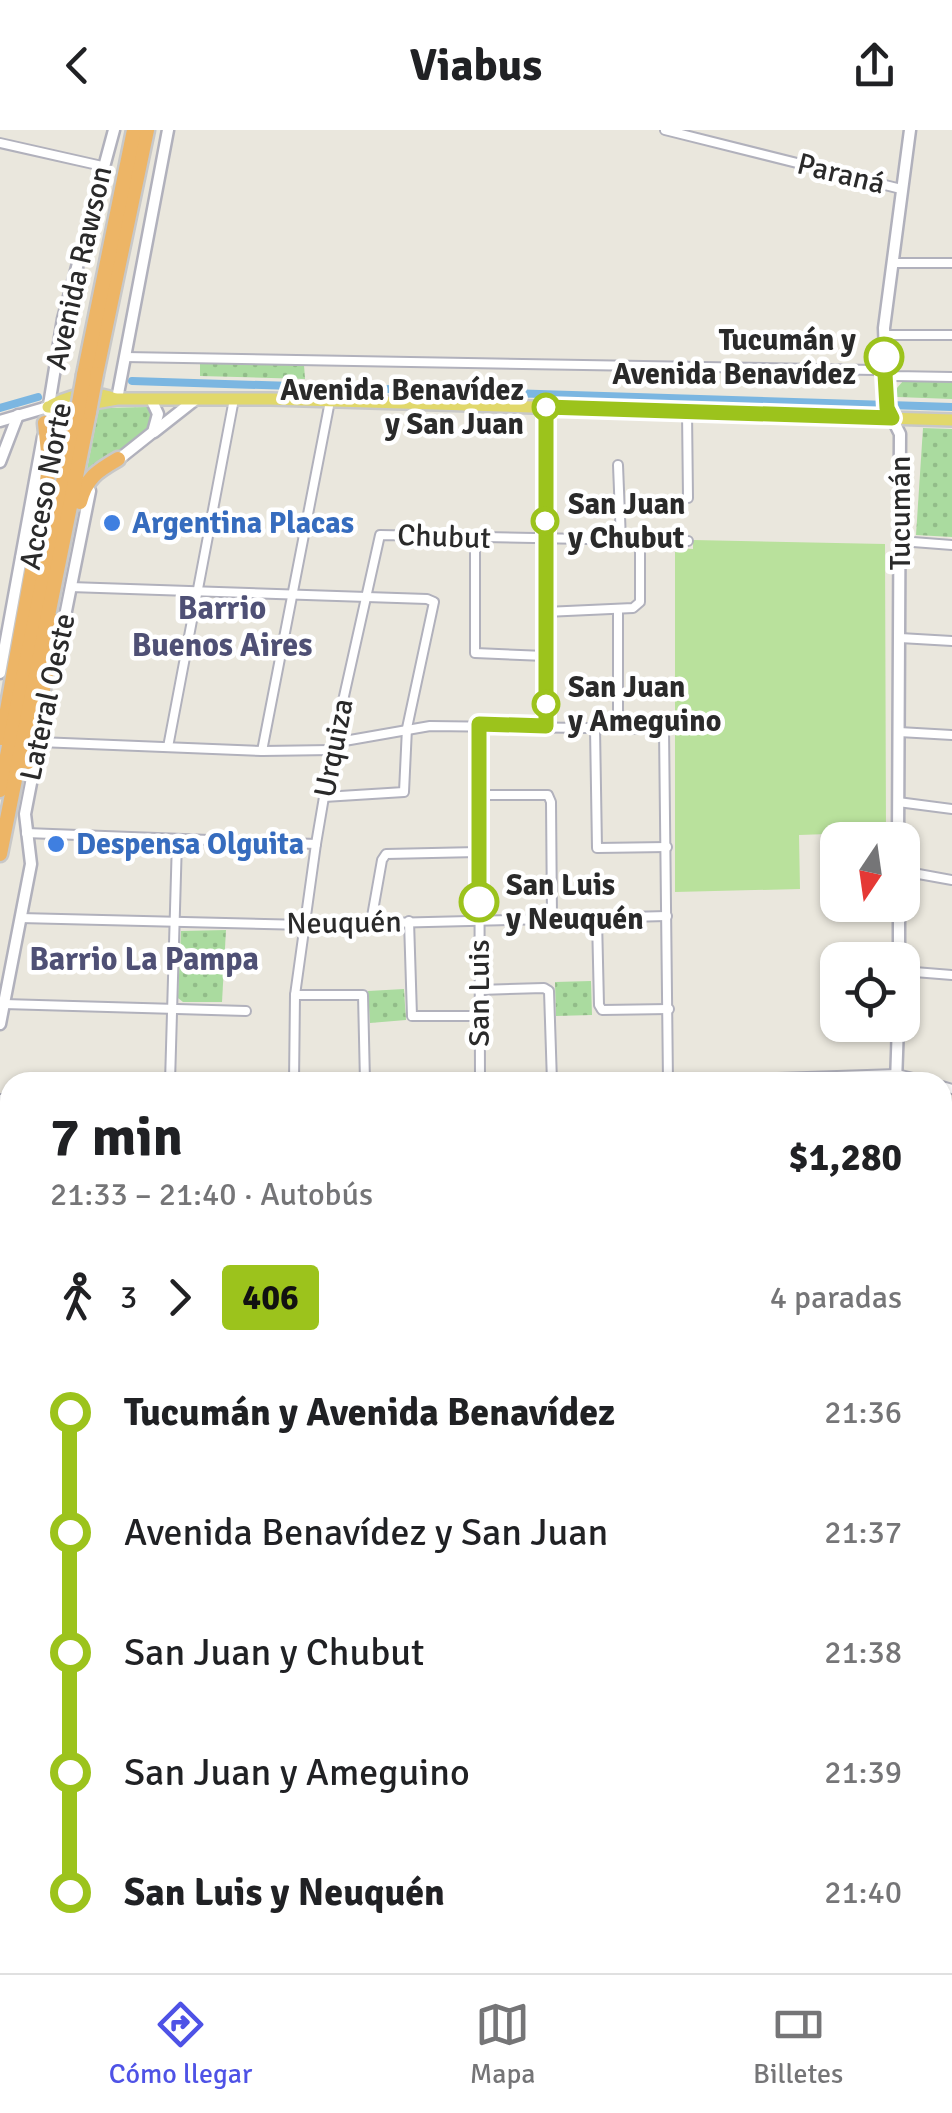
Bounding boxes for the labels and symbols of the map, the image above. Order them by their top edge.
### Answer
street label: Paraná [793,145,889,203]
street label: Avenida Rawson [38,163,120,373]
place label: Tucumán y Avenida Benavídez [612,322,856,393]
marker: Tucumán y Avenida Benavídez [865,338,903,376]
place label: Avenida Benavídez y San Juan [280,372,524,443]
marker: Avenida Benavídez y San Juan [533,394,559,420]
street label: Acceso Norte [12,399,80,573]
street label: Tucumán [882,456,919,570]
place label: San Juan y Chubut [567,486,686,557]
place label: Argentina Placas [132,505,354,542]
marker: San Juan y Chubut [532,508,558,534]
marker: Argentina Placas [101,512,123,534]
street label: Chubut [397,517,491,557]
district label: Barrio Buenos Aires [132,589,312,665]
street label: Lateral Oeste [12,610,84,784]
place label: San Juan y Ameguino [567,669,721,740]
marker: San Juan y Ameguino [533,691,559,717]
street label: Urquiza [306,696,362,800]
north arrow [820,822,920,922]
place label: Despensa Olguita [76,826,304,863]
marker: Despensa Olguita [45,833,67,855]
place label: San Luis y Neuquén [505,867,644,938]
marker: San Luis y Neuquén [460,883,498,921]
street label: Neuquén [286,903,402,943]
street label: San Luis [461,939,498,1047]
district label: Barrio La Pampa [29,940,259,979]

